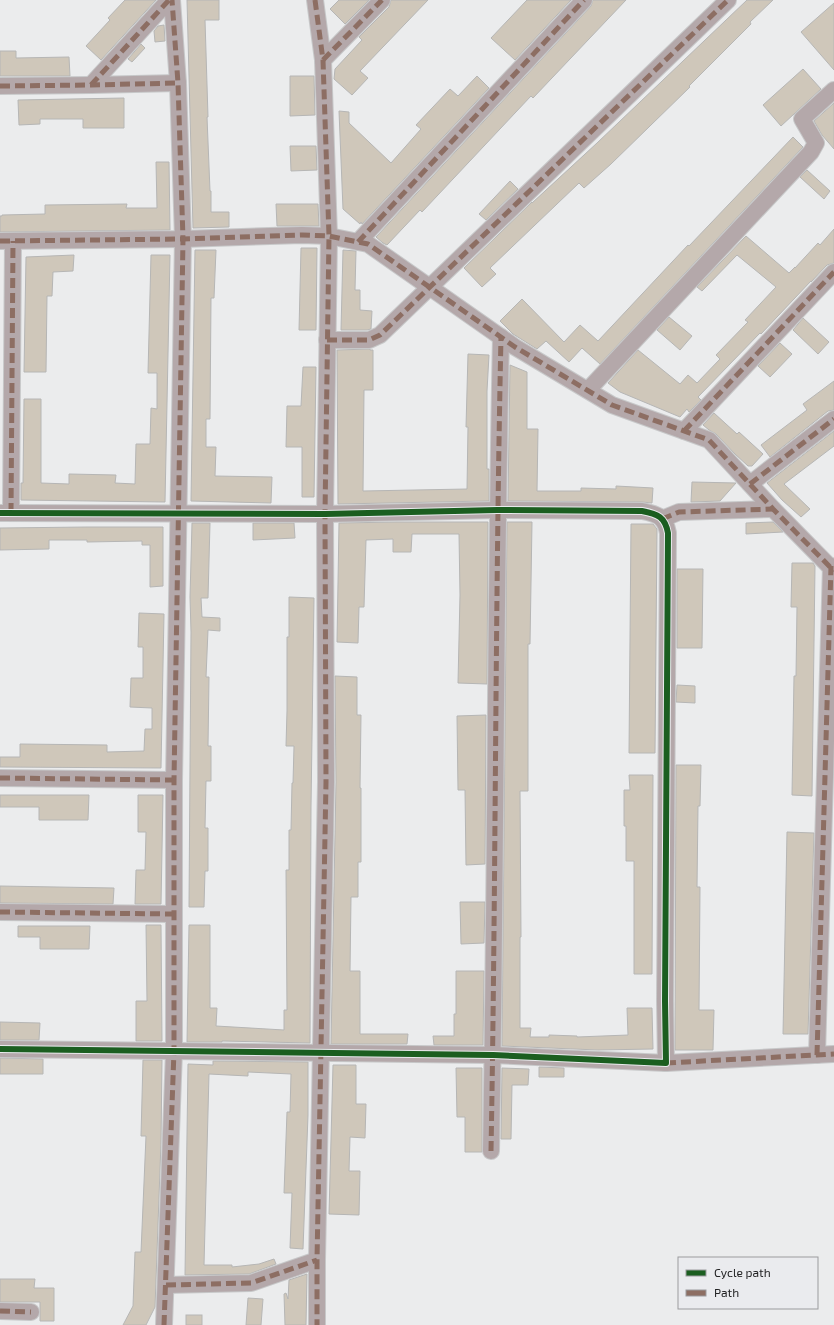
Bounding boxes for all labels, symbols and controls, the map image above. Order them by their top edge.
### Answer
legend [678,1257,818,1309]
text: Cycle path [714,1265,771,1279]
text: Path [714,1285,739,1299]

